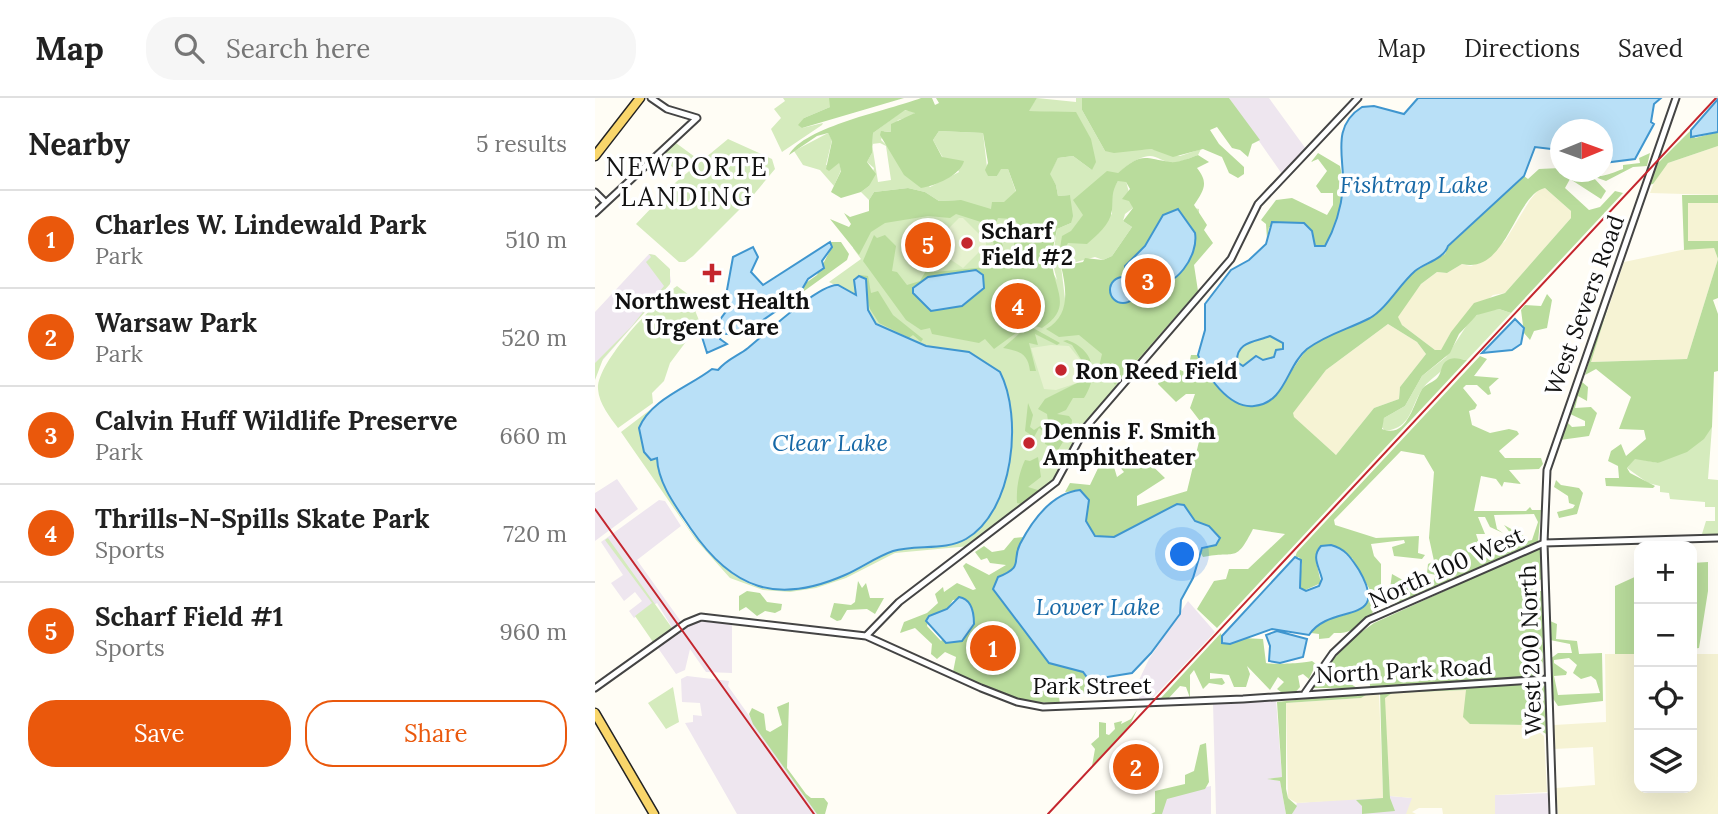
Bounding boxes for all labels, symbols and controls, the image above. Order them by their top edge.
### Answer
search box [146,17,636,80]
text: Map [35,27,104,69]
icon: search [170,29,208,67]
text: Search here [226,32,370,65]
text: Map [1377,33,1426,64]
text: Directions [1464,33,1580,64]
text: Saved [1618,33,1683,64]
north arrow [1550,119,1613,182]
text: Nearby [28,125,130,163]
text: 5 results [476,129,567,158]
district label: NEWPORTE LANDING [605,150,769,213]
water label: Fishtrap Lake [1340,169,1488,200]
text: Charles W. Lindewald Park [95,208,427,241]
street label: West Severs Road [1538,211,1630,399]
place label: Scharf Field #2 [981,216,1073,271]
pin: 5 [905,219,951,271]
text: 1 [46,225,56,254]
text: 510 m [505,225,567,254]
marker: Scharf Field #2 [959,235,975,251]
text: Park [95,241,143,270]
pin: 3 [1125,255,1171,307]
marker: Northwest Health Urgent Care [702,263,722,283]
pin: 4 [995,280,1041,332]
place label: Northwest Health Urgent Care [614,286,810,341]
text: Warsaw Park [95,306,257,339]
text: 2 [45,323,57,352]
text: 520 m [501,323,567,352]
text: Park [95,339,143,368]
place label: Ron Reed Field [1075,356,1238,385]
marker: Ron Reed Field [1053,362,1069,378]
text: Calvin Huff Wildlife Preserve [95,404,457,437]
place label: Dennis F. Smith Amphitheater [1043,416,1216,471]
text: 3 [45,421,57,450]
text: 660 m [500,421,567,450]
water label: Clear Lake [772,427,888,458]
marker: Dennis F. Smith Amphitheater [1021,435,1037,451]
text: Park [95,437,143,466]
text: Thrills-N-Spills Skate Park [95,502,430,535]
text: 4 [45,519,57,548]
text: 720 m [503,519,567,548]
street label: North 100 West [1364,520,1528,614]
text: Sports [95,535,165,564]
your location [1165,537,1199,571]
map controls [1634,541,1697,793]
button: + [1634,541,1697,604]
street label: West 200 North [1513,564,1547,736]
water label: Lower Lake [1035,591,1161,622]
text: Scharf Field #1 [95,600,283,633]
button: − [1634,604,1697,667]
text: 5 [45,617,57,646]
text: 960 m [500,617,567,646]
pin: 1 [970,622,1016,674]
text: Sports [95,633,165,662]
street label: North Park Road [1315,651,1493,689]
button: locate [1634,667,1697,730]
street label: Park Street [1032,671,1152,700]
button: Save [28,700,291,767]
button: Share [305,700,567,767]
button: layers [1634,730,1697,793]
pin: 2 [1113,741,1159,793]

